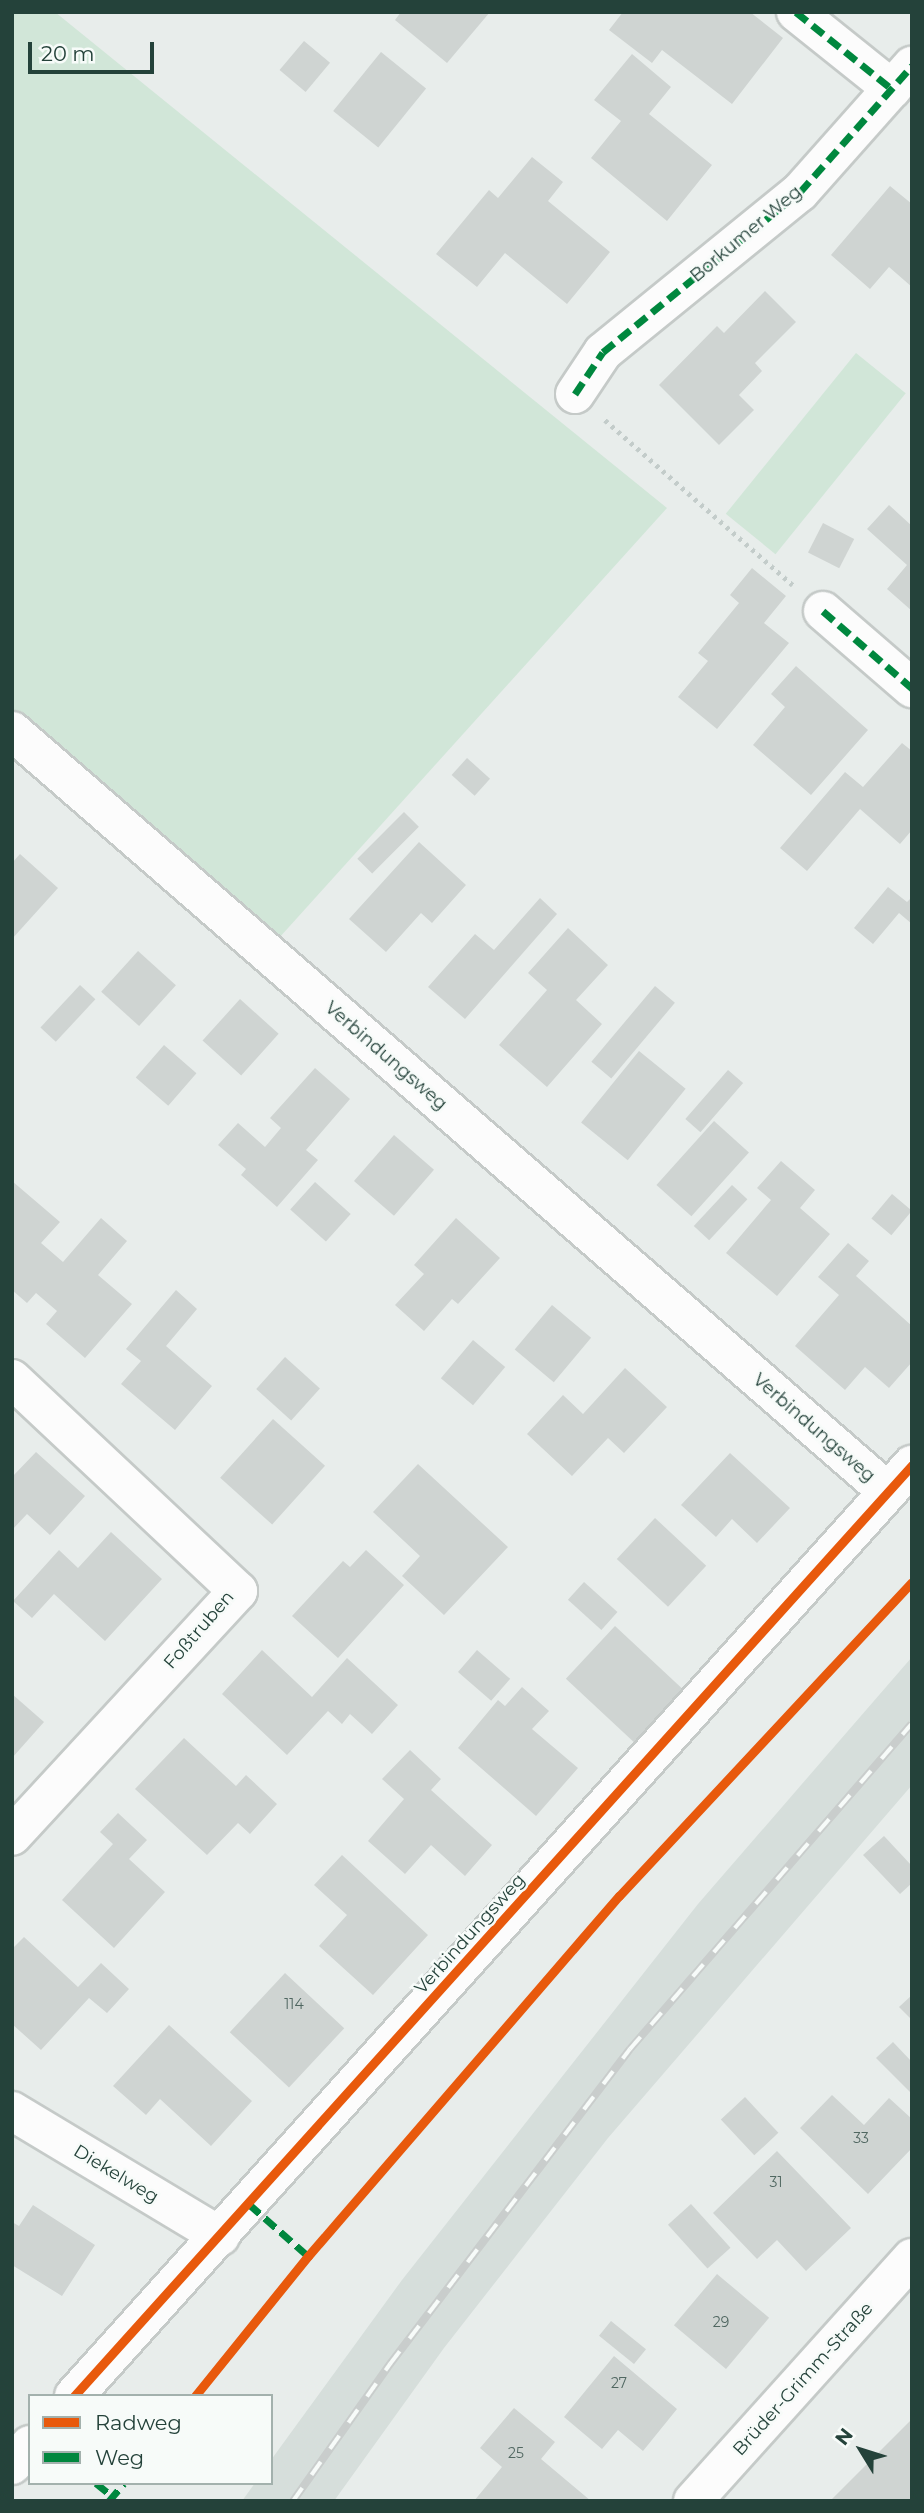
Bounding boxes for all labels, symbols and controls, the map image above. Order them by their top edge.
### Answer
scale bar [32,28,158,72]
text: 20 m [41,41,95,66]
street label: Borkumer Weg [686,181,806,287]
street label: Verbindungsweg [320,997,452,1115]
street label: Verbindungsweg [748,1369,880,1487]
street label: Foßtruben [159,1587,239,1673]
street label: Verbindungsweg [410,1869,530,1999]
house number: 114 [284,1996,304,2012]
house number: 33 [853,2130,869,2146]
street label: Diekelweg [70,2140,162,2208]
house number: 31 [770,2174,782,2190]
street label: Brüder-Grimm-Straße [728,2298,878,2460]
house number: 29 [713,2314,729,2330]
house number: 27 [611,2375,627,2391]
legend [28,2394,273,2485]
text: Radweg [95,2410,182,2435]
north arrow [826,2415,896,2485]
text: N [830,2424,858,2450]
text: Weg [95,2445,144,2470]
house number: 25 [508,2445,524,2461]

